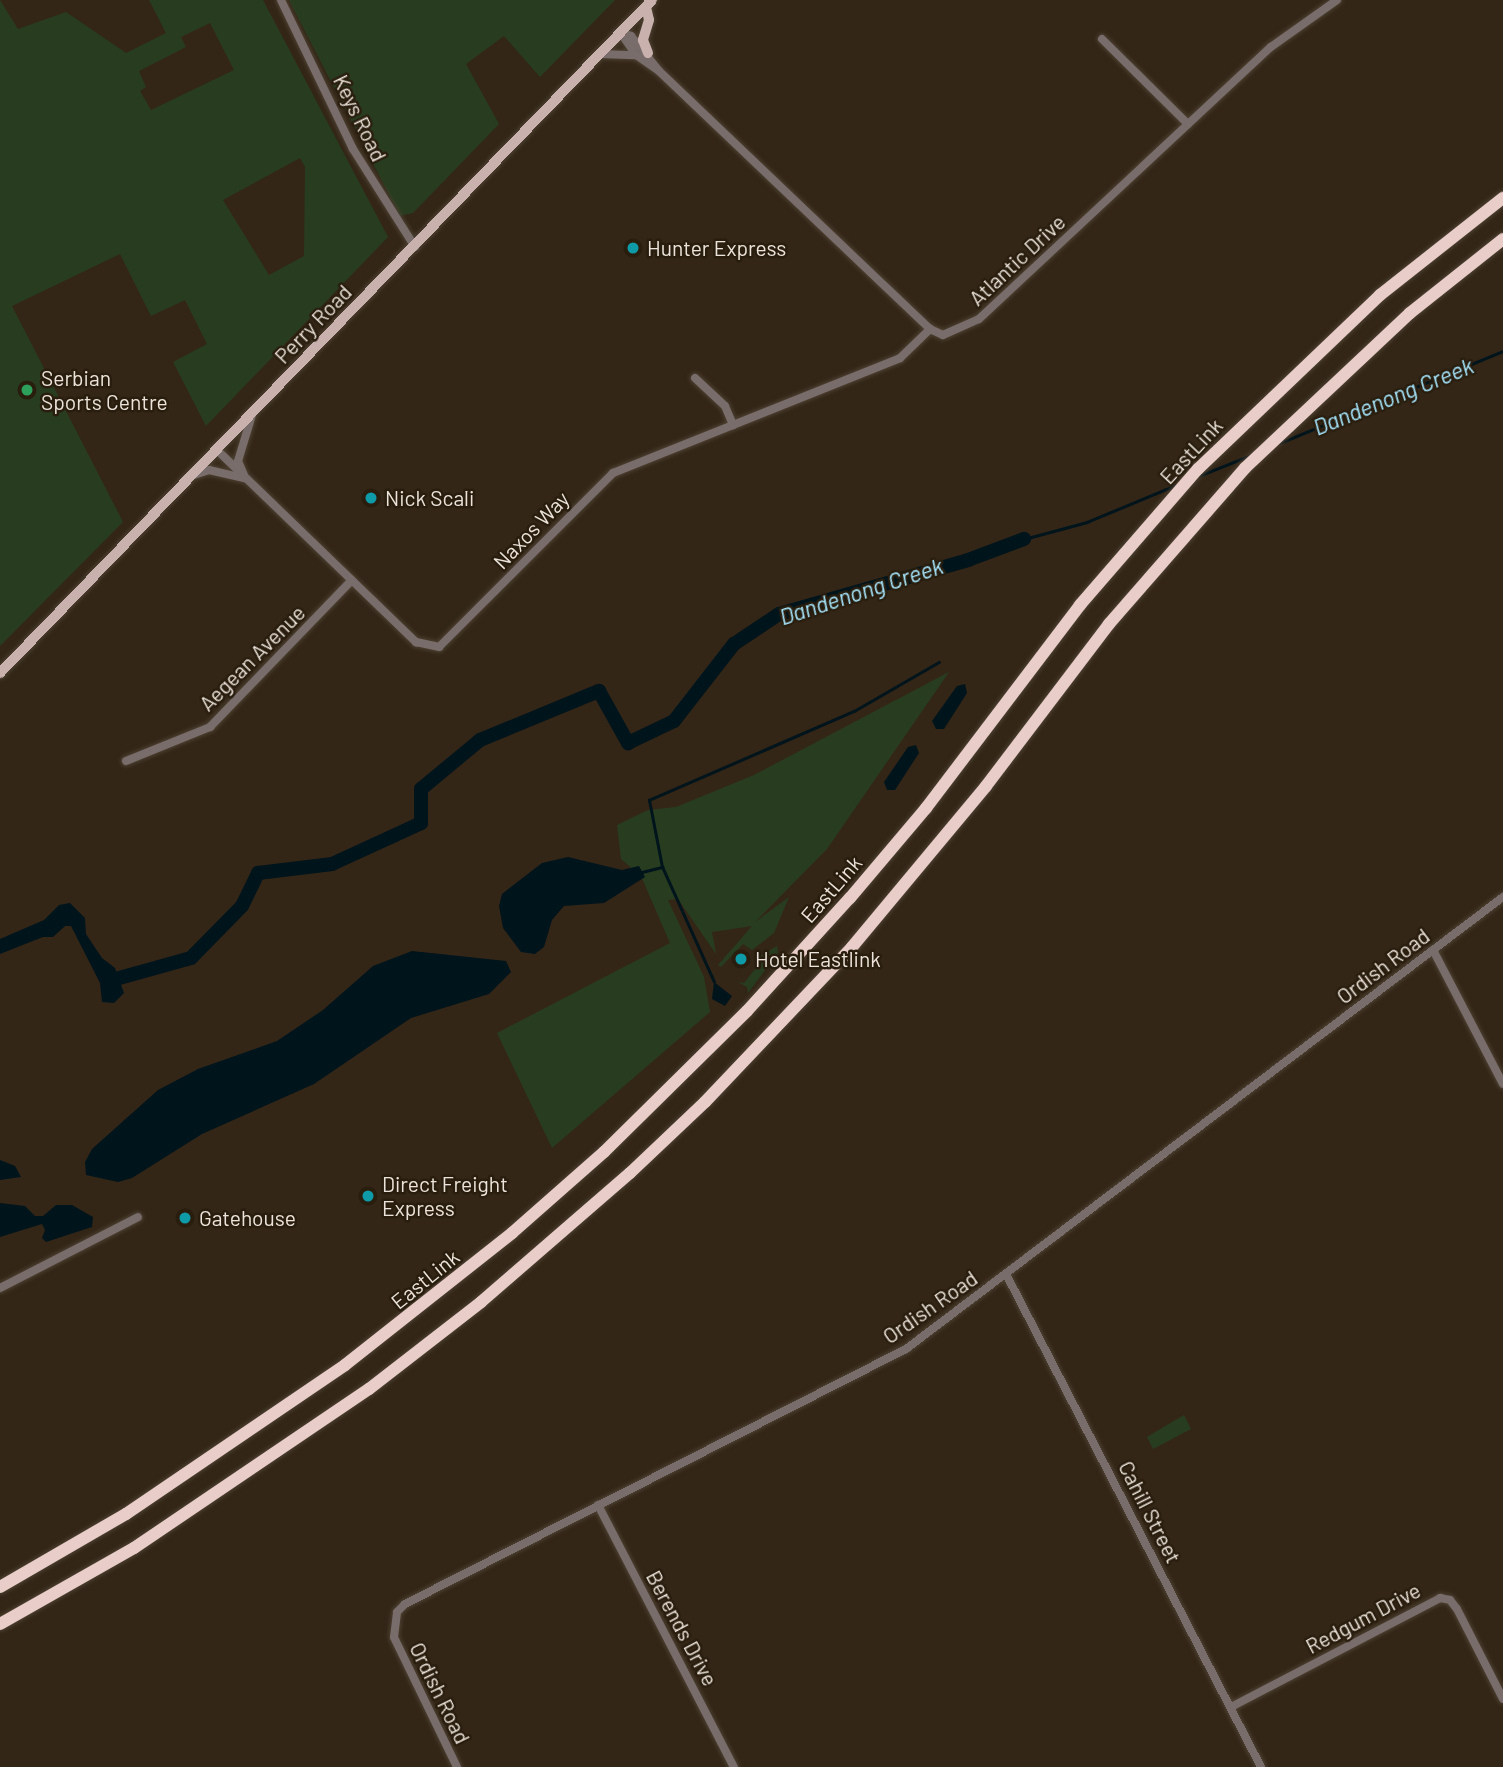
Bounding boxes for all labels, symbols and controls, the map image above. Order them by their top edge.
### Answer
street label: Keys Road [328,71,392,165]
street label: Atlantic Drive [964,209,1070,311]
place label: Hunter Express [647,235,786,261]
marker: Hunter Express [625,240,641,256]
street label: Perry Road [269,279,357,369]
water label: Dandenong Creek [1309,351,1477,441]
place label: Serbian Sports Centre [41,365,168,415]
marker: Serbian Sports Centre [19,382,35,398]
street label: EastLink [1154,413,1228,489]
place label: Nick Scali [385,485,474,511]
street label: Naxos Way [488,486,574,574]
marker: Nick Scali [363,490,379,506]
water label: Dandenong Creek [776,552,946,630]
street label: Aegean Avenue [194,600,310,716]
street label: EastLink [795,850,867,928]
street label: Ordish Road [1332,923,1434,1009]
place label: Hotel Eastlink [755,946,881,972]
marker: Hotel Eastlink [733,951,749,967]
place label: Direct Freight Express [382,1171,508,1221]
marker: Direct Freight Express [360,1188,376,1204]
place label: Gatehouse [199,1205,296,1231]
marker: Gatehouse [177,1210,193,1226]
street label: EastLink [386,1244,464,1314]
street label: Ordish Road [878,1265,982,1349]
street label: Cahill Street [1114,1457,1186,1567]
street label: Berends Drive [641,1566,723,1690]
street label: Redgum Drive [1301,1577,1425,1659]
street label: Ordish Road [405,1638,475,1748]

